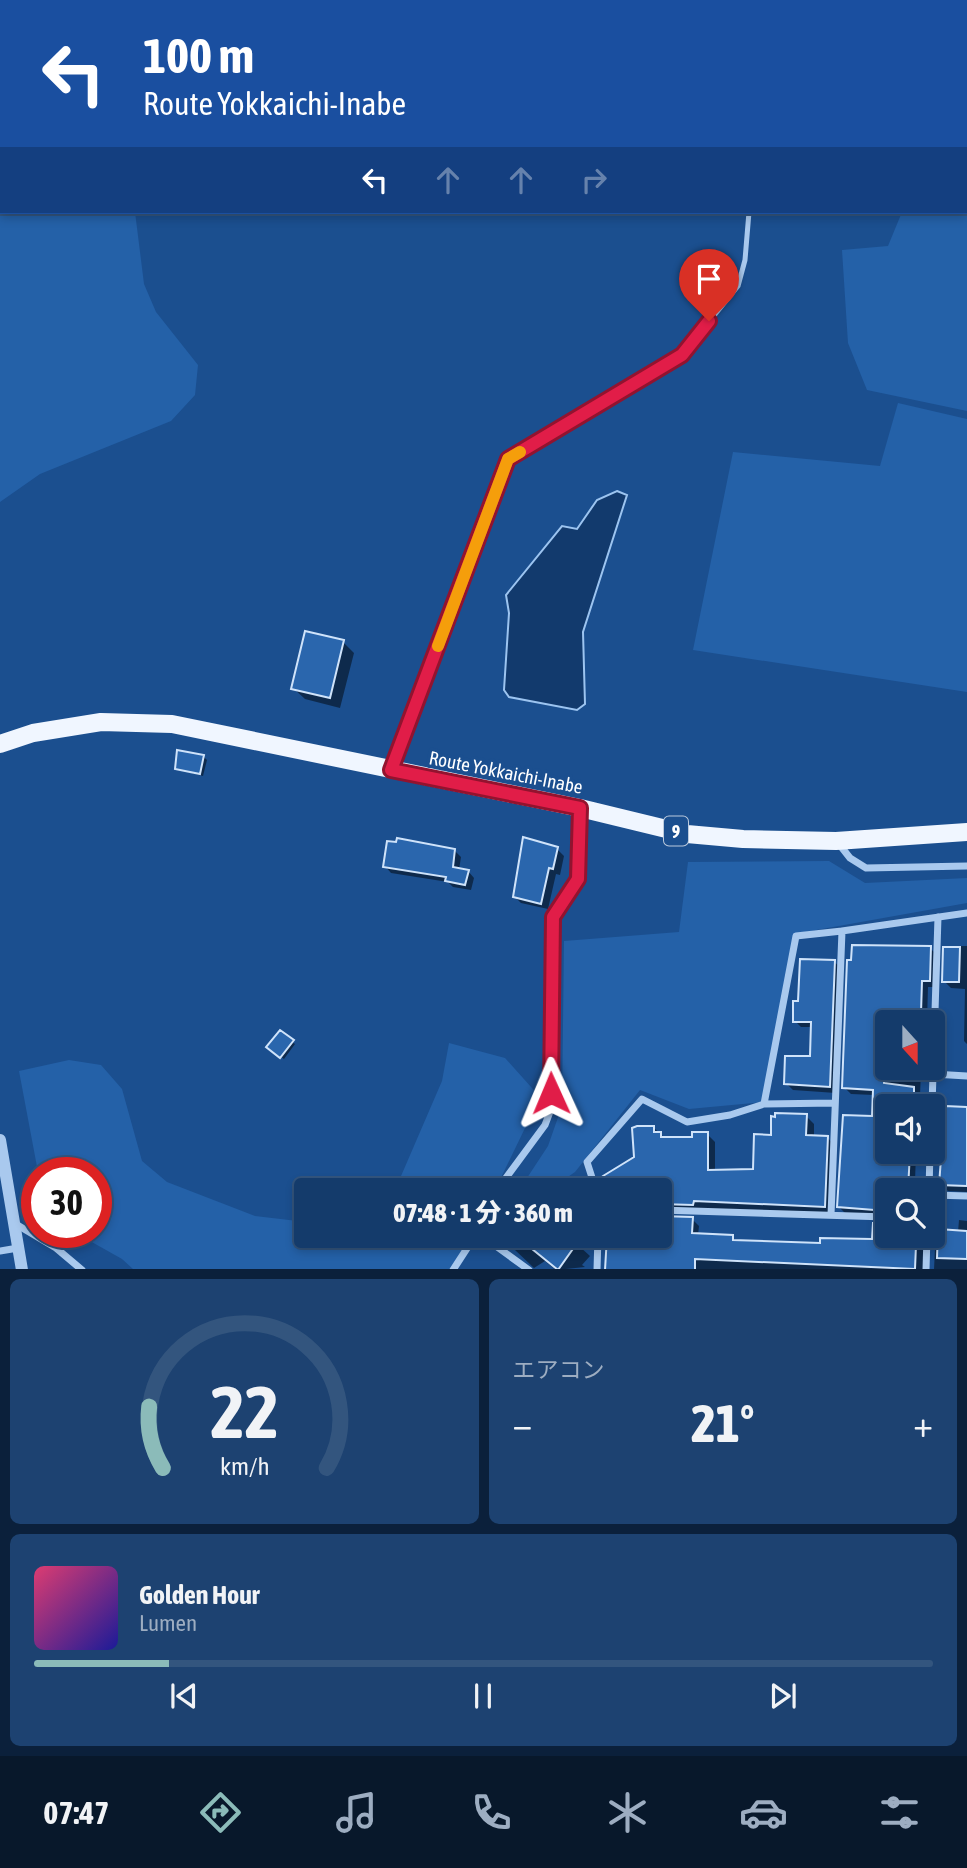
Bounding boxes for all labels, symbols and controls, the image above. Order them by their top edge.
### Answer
text: 100 m [143,27,254,83]
icon: left [28,28,119,119]
text: Route Yokkaichi-Inabe [143,85,406,122]
icon: left [356,161,394,199]
icon: ahead [429,161,467,199]
icon: ahead [502,161,540,199]
icon: right [575,161,613,199]
pin [679,249,739,321]
icon: arrive [690,260,728,298]
street label: Route Yokkaichi-Inabe [427,746,585,798]
road number: 9 [664,816,688,846]
north arrow [875,1010,945,1080]
map controls [875,1010,945,1248]
position arrow [514,1056,588,1130]
button: sound [875,1094,945,1164]
speed limit sign: 30 [21,1157,112,1248]
button: search [875,1178,945,1248]
text: 07:48 · 1 分 · 360 m [393,1198,573,1228]
text: エアコン [513,1357,605,1383]
text: 22 [210,1370,278,1453]
text: 21° [691,1393,754,1453]
text: − [513,1402,532,1445]
text: + [913,1402,933,1445]
text: km/h [219,1451,269,1479]
text: Golden Hour [139,1580,259,1610]
text: Lumen [139,1610,197,1636]
icon: previous [165,1677,203,1715]
icon: pause [464,1677,502,1715]
icon: next [764,1677,802,1715]
icon: directions [196,1788,245,1837]
icon: music [332,1788,381,1837]
icon: phone [467,1788,516,1837]
icon: climate [603,1788,652,1837]
icon: car [739,1788,788,1837]
icon: filters [875,1788,924,1837]
text: 07:47 [43,1794,109,1831]

